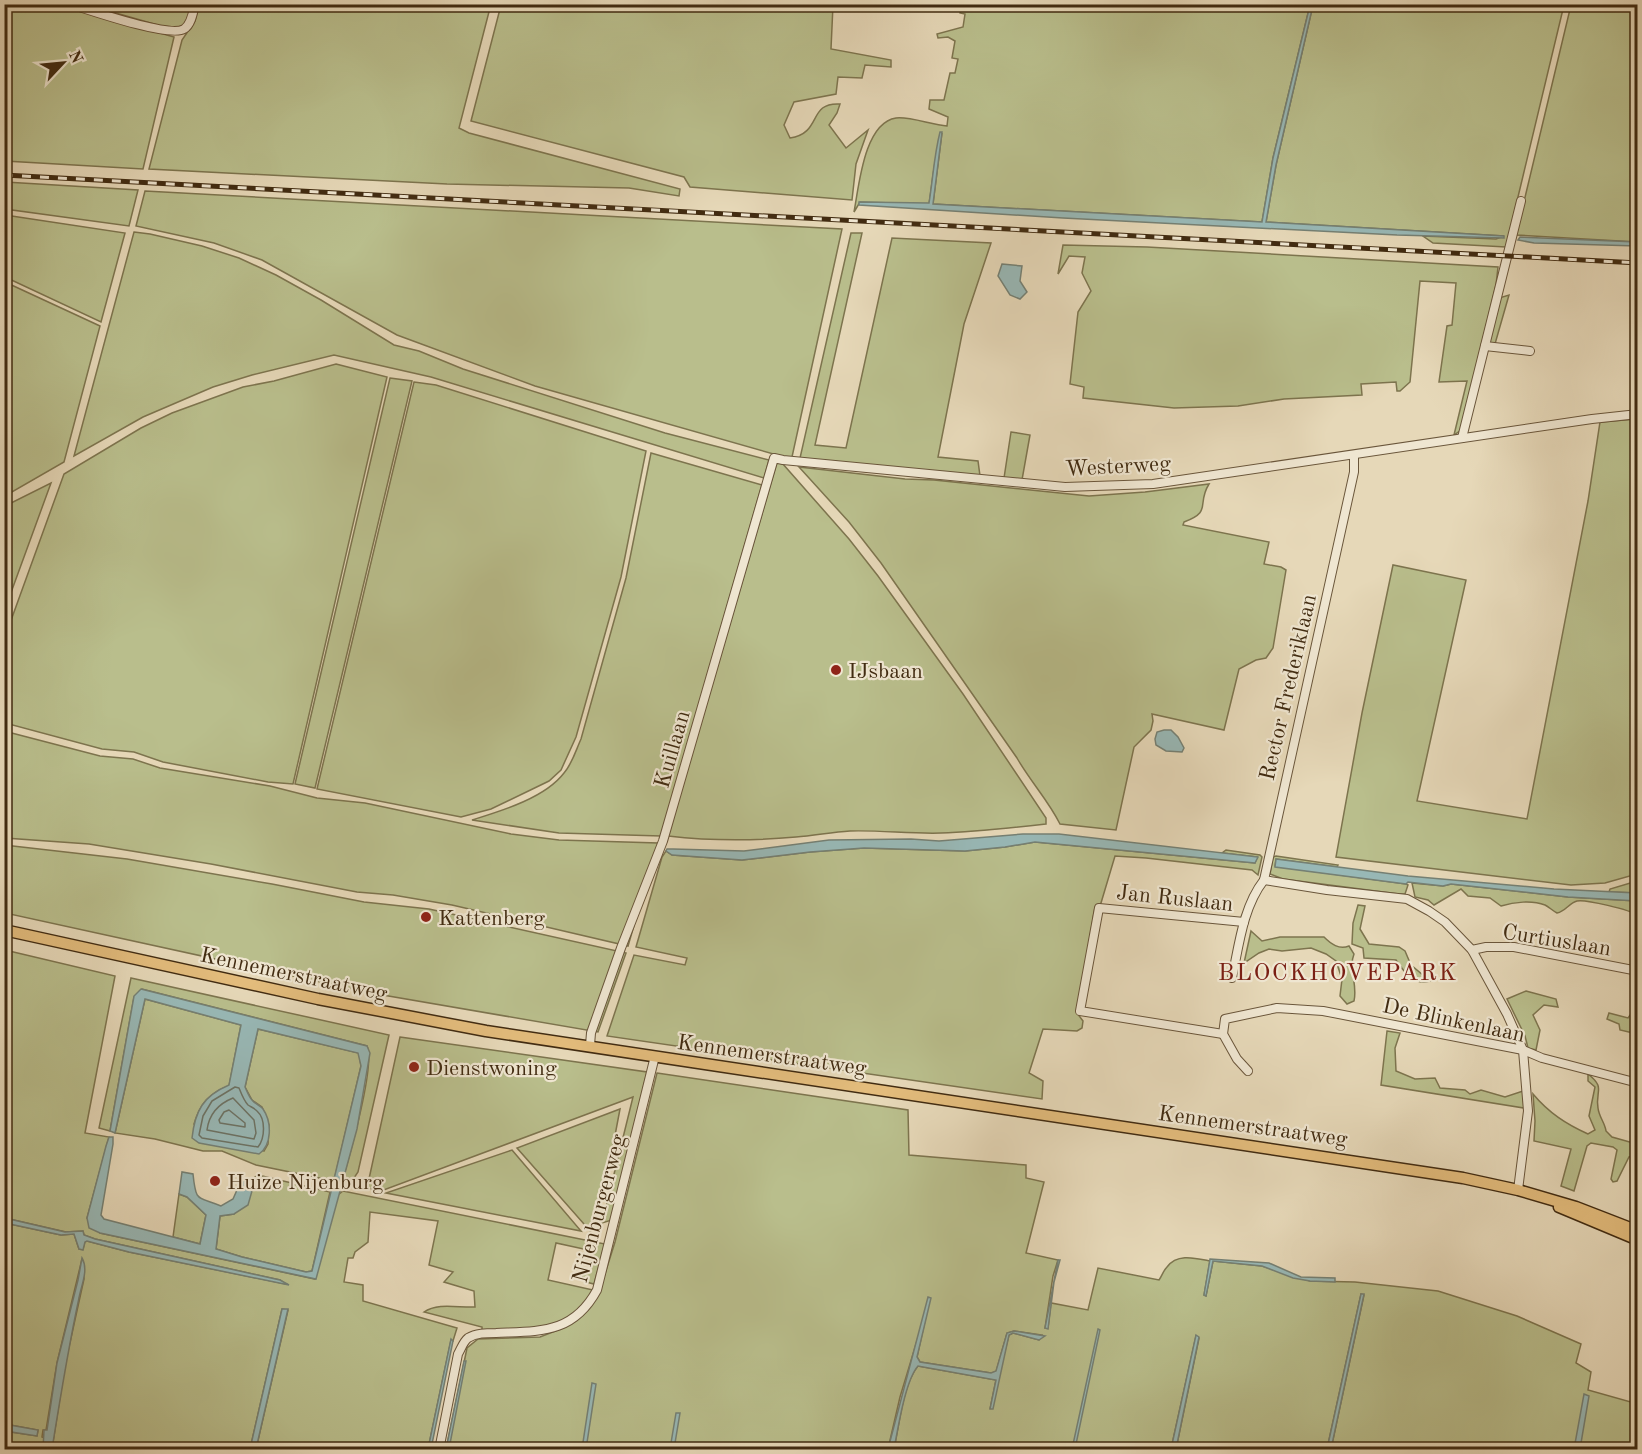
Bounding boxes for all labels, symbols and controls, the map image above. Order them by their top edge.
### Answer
north arrow [33,33,93,93]
text: N [65,48,85,67]
street label: Westerweg [1065,453,1172,481]
street label: Rector Frederiklaan [1257,592,1321,783]
place label: IJsbaan [848,661,923,683]
marker: IJsbaan [829,663,843,677]
street label: Kuillaan [651,708,695,791]
street label: Jan Ruslaan [1115,882,1234,916]
place label: Kattenberg [438,908,545,930]
marker: Kattenberg [419,910,433,924]
street label: Curtiuslaan [1501,922,1613,960]
street label: Kennemerstraatweg [198,944,389,1006]
district label: BLOCKHOVEPARK [1218,962,1458,986]
street label: De Blinkenlaan [1380,995,1527,1047]
street label: Kennemerstraatweg [676,1032,868,1080]
place label: Dienstwoning [426,1058,557,1080]
marker: Dienstwoning [407,1060,421,1074]
street label: Kennemerstraatweg [1157,1103,1349,1151]
street label: Nijenburgerweg [570,1132,630,1285]
place label: Huize Nijenburg [227,1172,384,1194]
marker: Huize Nijenburg [208,1174,222,1188]

